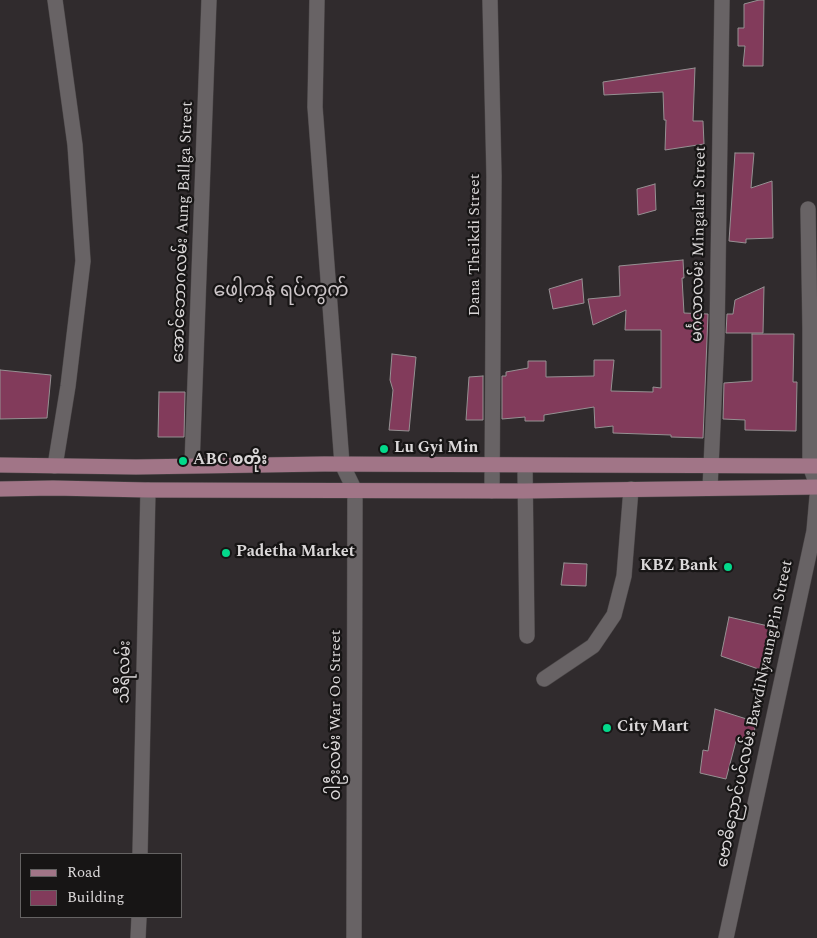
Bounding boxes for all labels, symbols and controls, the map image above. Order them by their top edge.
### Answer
street label: အောင်ဘောဂလမ်း Aung Ballga Street [170,101,198,363]
street label: မင်္ဂလာလမ်း Mingalar Street [689,146,711,342]
street label: Dana Theikdi Street [466,174,486,316]
district label: ဖေါ့ကန် ရပ်ကွက် [213,281,349,303]
place label: Lu Gyi Min [394,439,478,459]
marker: Lu Gyi Min [378,443,390,455]
place label: ABC စတိုး [193,451,267,471]
marker: ABC စတိုး [177,455,189,467]
place label: Padetha Market [236,543,355,563]
marker: Padetha Market [220,547,232,559]
place label: KBZ Bank [640,557,718,577]
street label: ဗောဓိညောင်ပင်လမ်း BawdiNyaungPin Street [714,559,798,869]
marker: KBZ Bank [722,561,734,573]
street label: ဝါဦးလမ်း War Oo Street [327,630,347,800]
street label: သီရိလမ်း [116,640,136,704]
place label: City Mart [617,718,689,738]
marker: City Mart [601,722,613,734]
legend [20,853,182,918]
text: Road [67,861,101,884]
text: Building [67,886,124,909]

